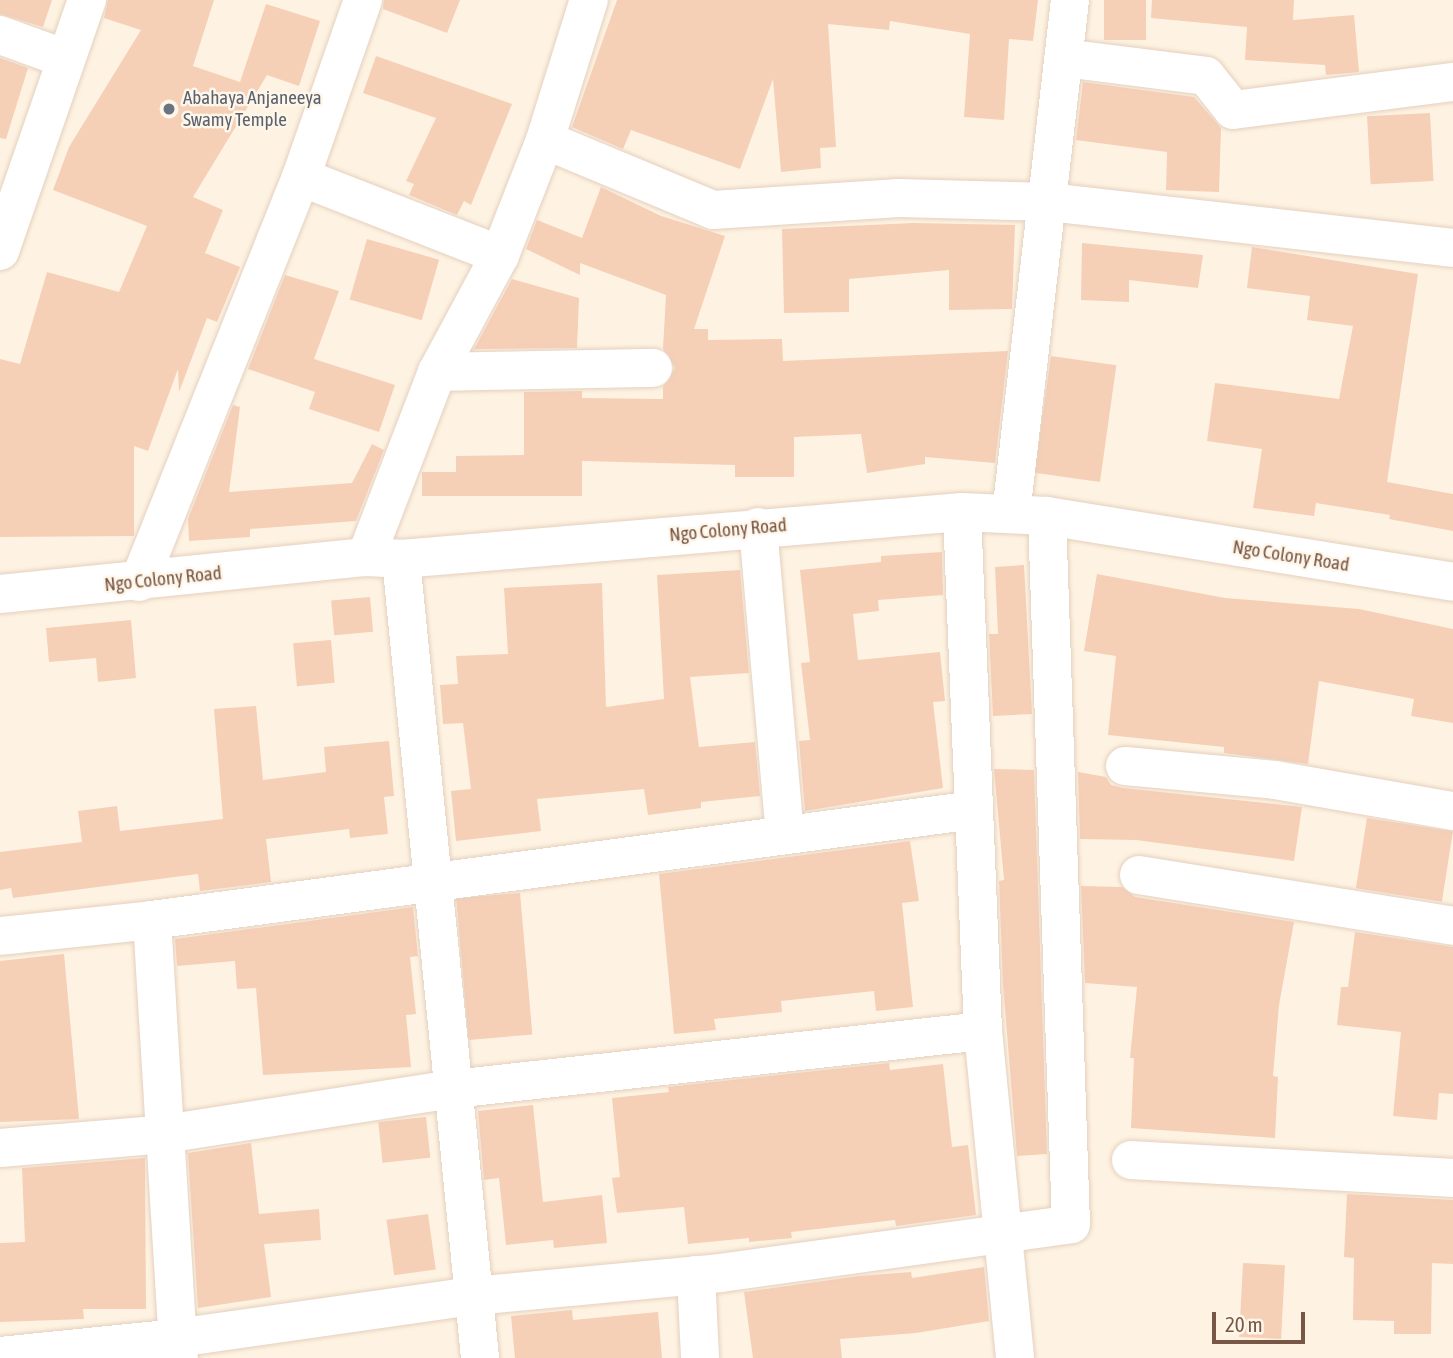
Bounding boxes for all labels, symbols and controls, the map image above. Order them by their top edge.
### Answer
place label: Abahaya Anjaneeya Swamy Temple [183,87,322,131]
marker: Abahaya Anjaneeya Swamy Temple [161,101,177,117]
street label: Ngo Colony Road [668,514,788,546]
street label: Ngo Colony Road [1231,536,1351,576]
street label: Ngo Colony Road [103,562,223,596]
scale bar [1215,1298,1308,1342]
text: 20 m [1225,1312,1263,1336]

